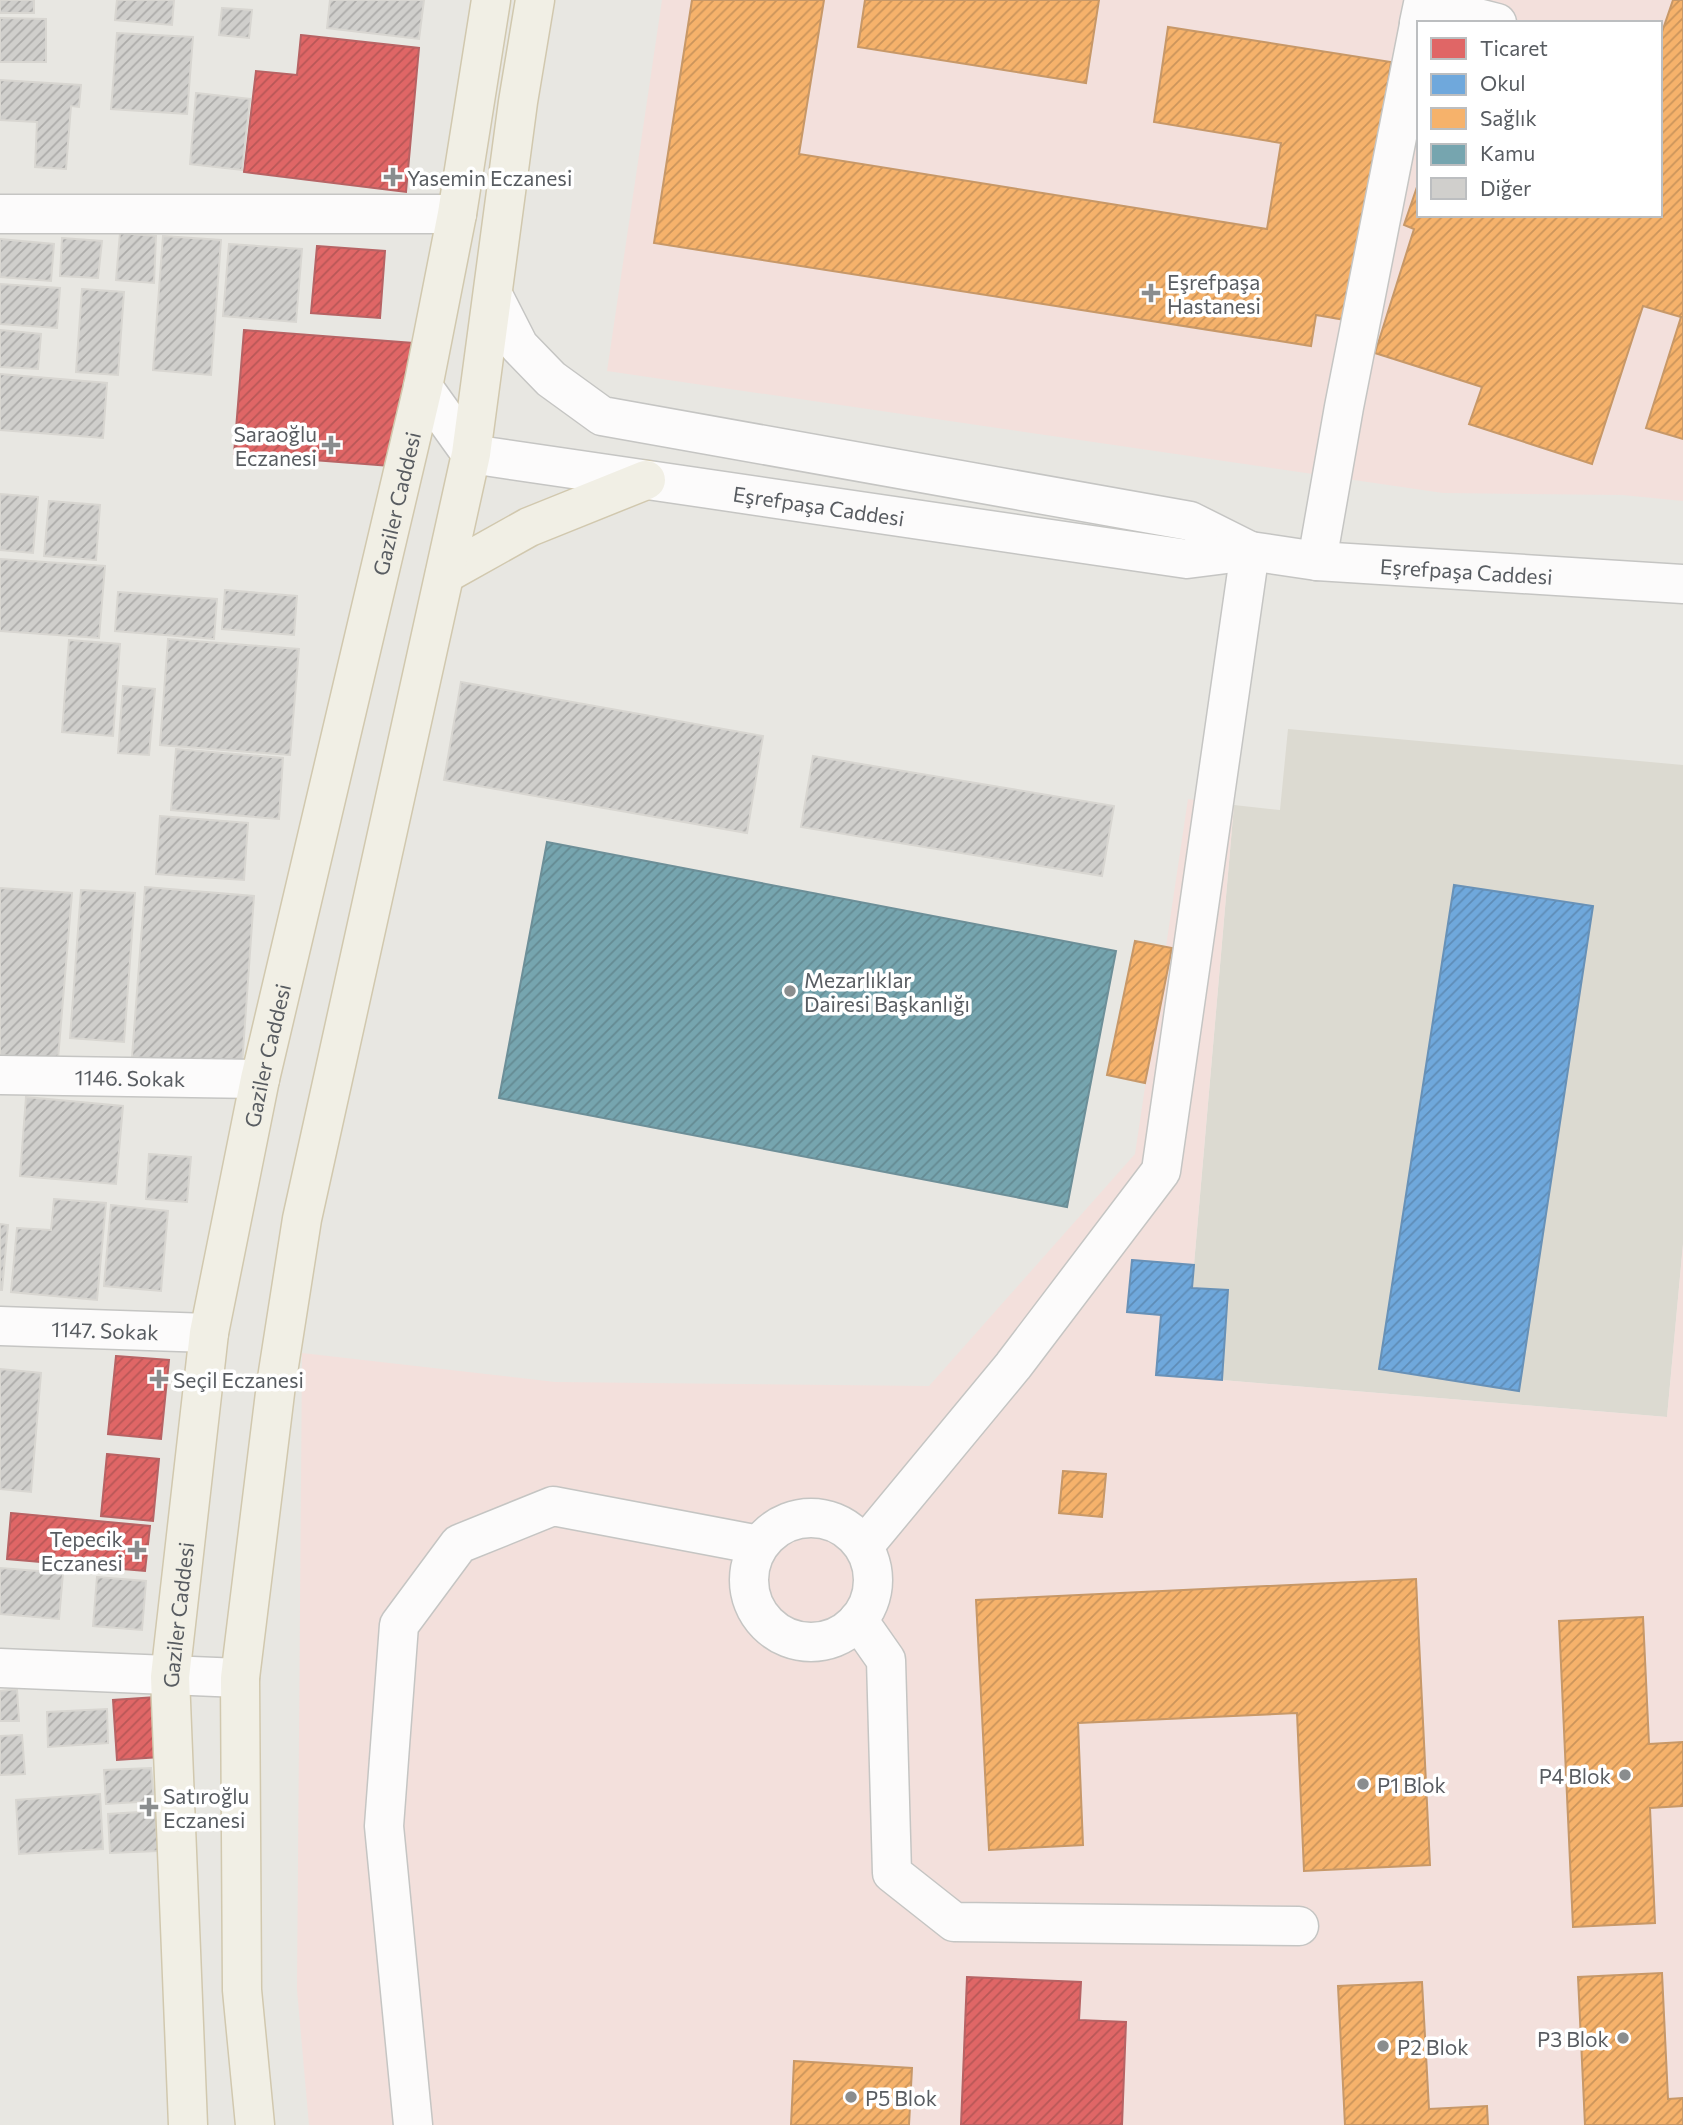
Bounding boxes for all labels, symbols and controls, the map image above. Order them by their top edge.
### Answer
legend [1417,21,1662,217]
text: Ticaret [1480,35,1548,60]
text: Okul [1480,70,1526,95]
text: Sağlık [1480,105,1537,130]
text: Kamu [1480,140,1535,165]
place label: Yasemin Eczanesi [407,165,572,190]
marker: Yasemin Eczanesi [385,169,401,185]
text: Diğer [1480,175,1532,200]
place label: Eşrefpaşa Hastanesi [1167,269,1261,318]
marker: Eşrefpaşa Hastanesi [1141,283,1161,303]
place label: Saraoğlu Eczanesi [234,421,317,470]
street label: Gaziler Caddesi [367,429,425,578]
marker: Saraoğlu Eczanesi [323,437,339,453]
street label: Eşrefpaşa Caddesi [732,480,906,530]
street label: Eşrefpaşa Caddesi [1379,552,1553,588]
place label: Mezarlıklar Dairesi Başkanlığı [804,967,970,1016]
street label: Gaziler Caddesi [238,981,295,1130]
marker: Mezarlıklar Dairesi Başkanlığı [782,983,798,999]
street label: 1146. Sokak [74,1064,185,1090]
street label: 1147. Sokak [51,1315,159,1344]
place label: Seçil Eczanesi [173,1367,304,1392]
marker: Seçil Eczanesi [151,1371,167,1387]
place label: Tepecik Eczanesi [41,1526,123,1575]
street label: Gaziler Caddesi [157,1540,198,1688]
marker: Tepecik Eczanesi [129,1542,145,1558]
place label: P4 Blok [1539,1763,1611,1788]
marker: P4 Blok [1617,1767,1633,1783]
place label: P1 Blok [1377,1772,1446,1797]
marker: P1 Blok [1355,1776,1371,1792]
place label: Satıroğlu Eczanesi [163,1783,249,1832]
marker: Satıroğlu Eczanesi [141,1799,157,1815]
place label: P3 Blok [1537,2026,1609,2051]
marker: P3 Blok [1615,2030,1631,2046]
place label: P2 Blok [1397,2034,1469,2059]
marker: P2 Blok [1375,2038,1391,2054]
place label: P5 Blok [865,2085,937,2110]
marker: P5 Blok [843,2089,859,2105]

